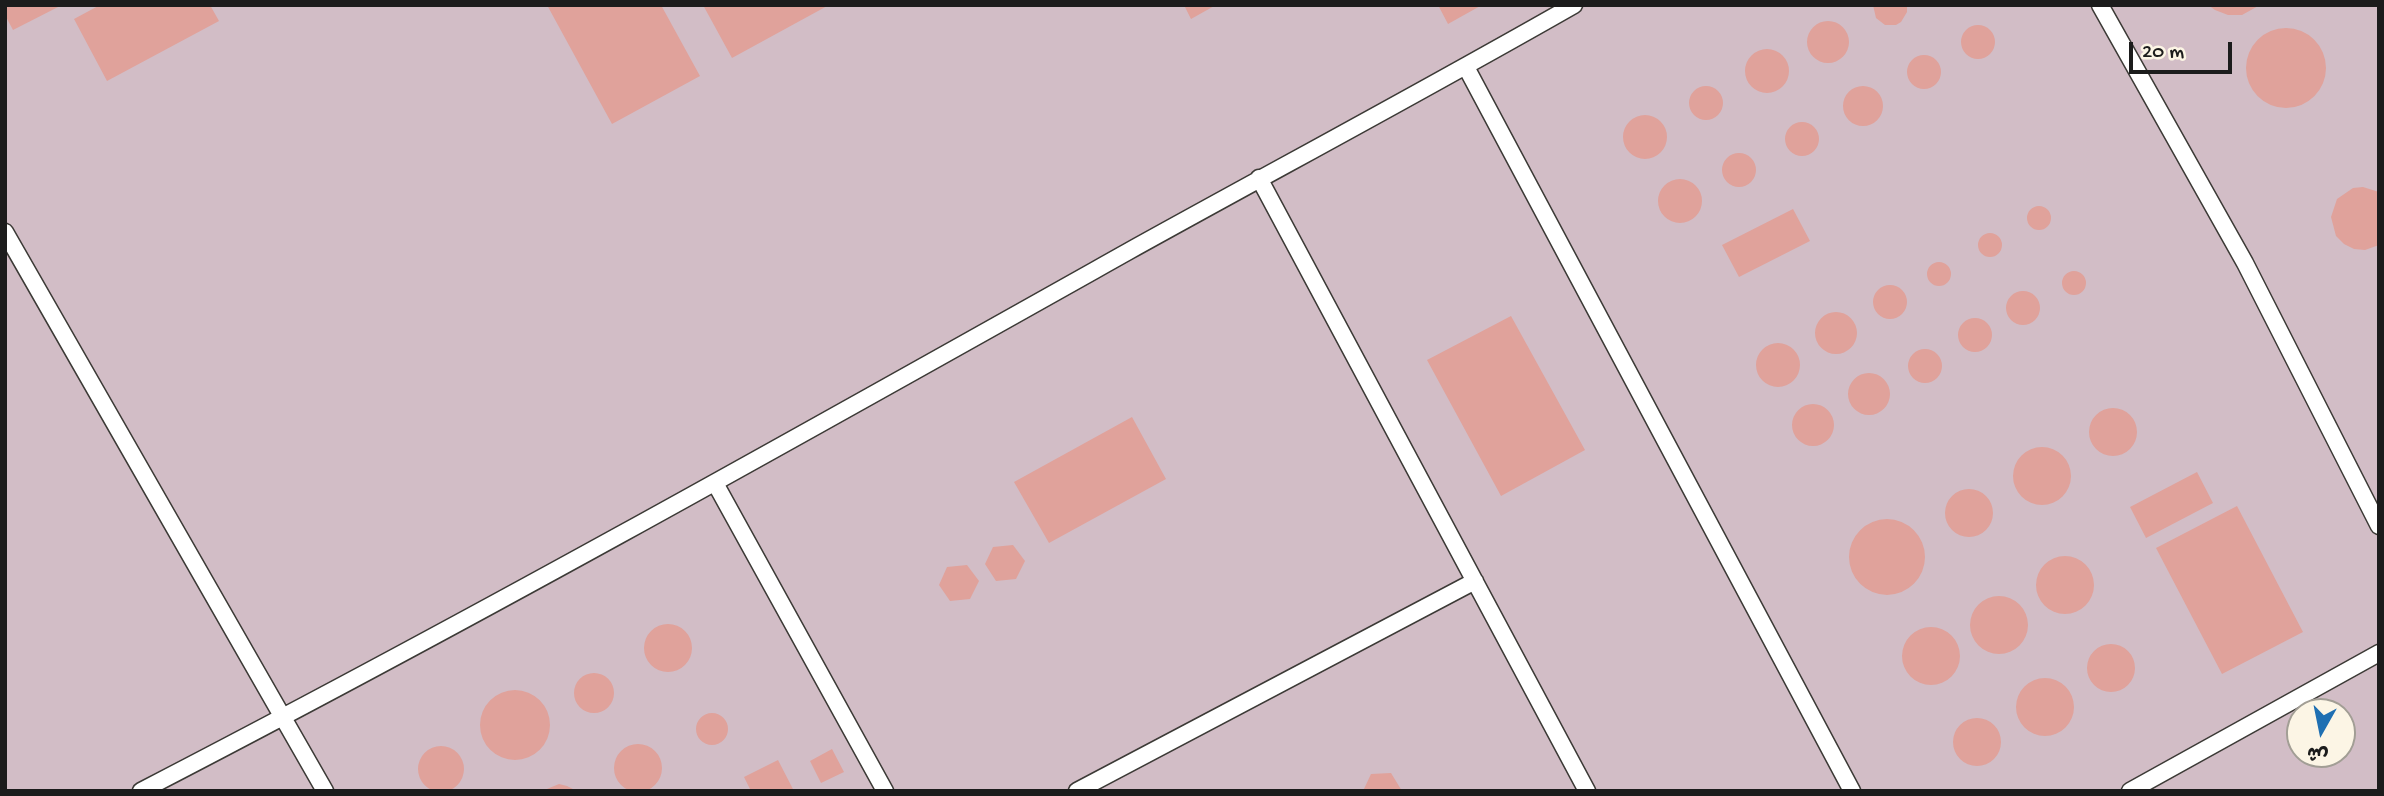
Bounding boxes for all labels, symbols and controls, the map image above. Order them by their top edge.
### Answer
scale bar [2132,28,2235,72]
text: 20 m [2142,41,2184,66]
north arrow [2286,698,2356,768]
text: ش [2306,739,2330,765]

